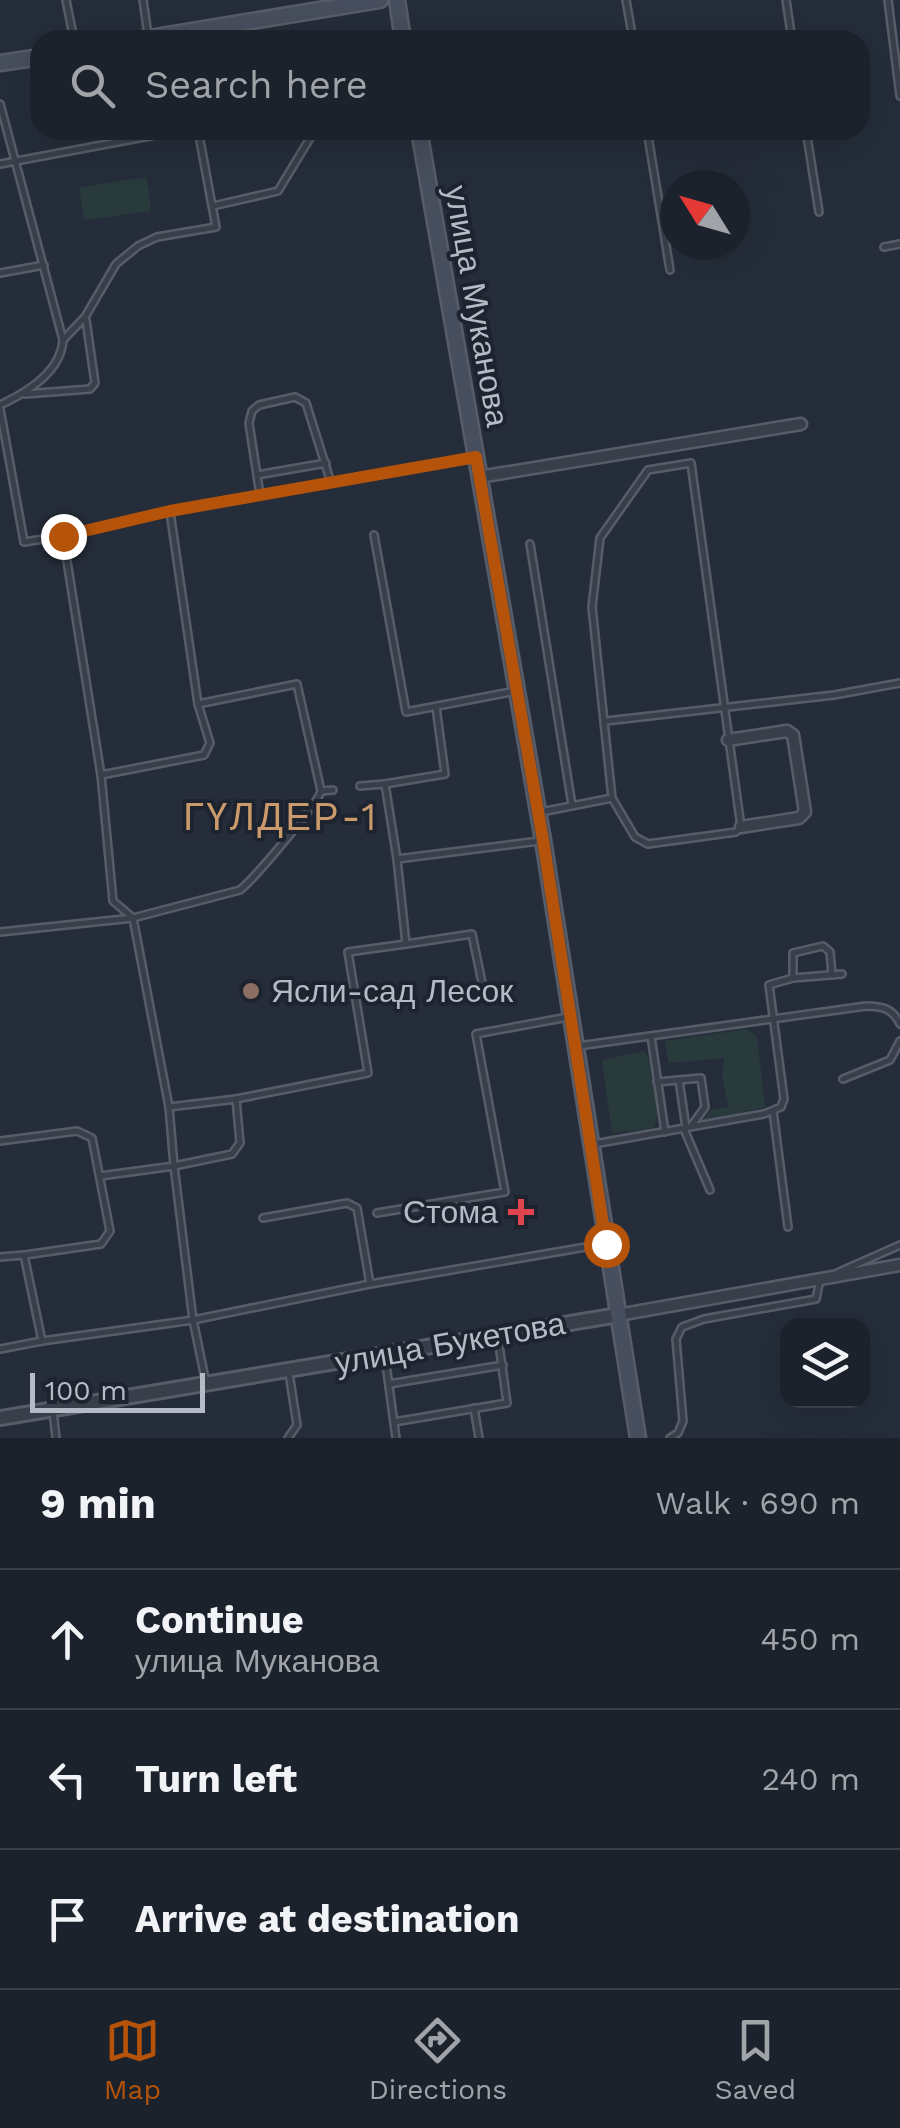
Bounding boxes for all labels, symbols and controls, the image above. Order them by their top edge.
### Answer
search box [30,30,870,140]
icon: search [65,58,120,113]
text: Search here [145,63,368,107]
north arrow [660,170,750,260]
street label: улица Муканова [437,182,517,430]
route end [41,514,87,560]
district label: ГҮЛДЕР-1 [183,795,379,839]
place label: Ясли-сад Лесок [271,972,514,1010]
marker: Ясли-сад Лесок [240,980,262,1002]
place label: Стома [403,1193,498,1231]
marker: Стома [508,1199,534,1225]
route start [584,1222,630,1268]
street label: улица Букетова [332,1304,568,1382]
map controls [780,1318,870,1408]
button: layers [780,1318,870,1408]
scale bar [30,1368,205,1412]
text: 100 m [45,1374,127,1407]
text: 9 min [40,1479,156,1528]
text: Walk · 690 m [656,1484,860,1522]
text: Continue [135,1598,304,1642]
icon: ahead [40,1612,95,1667]
text: 450 m [761,1620,860,1658]
text: улица Муканова [135,1642,379,1680]
icon: left [40,1752,95,1807]
text: Turn left [135,1757,297,1801]
text: 240 m [761,1760,860,1798]
icon: arrive [40,1892,95,1947]
text: Arrive at destination [135,1897,520,1941]
tab: Map [104,2013,161,2106]
tab: Directions [369,2013,507,2106]
tab: Saved [715,2013,796,2106]

